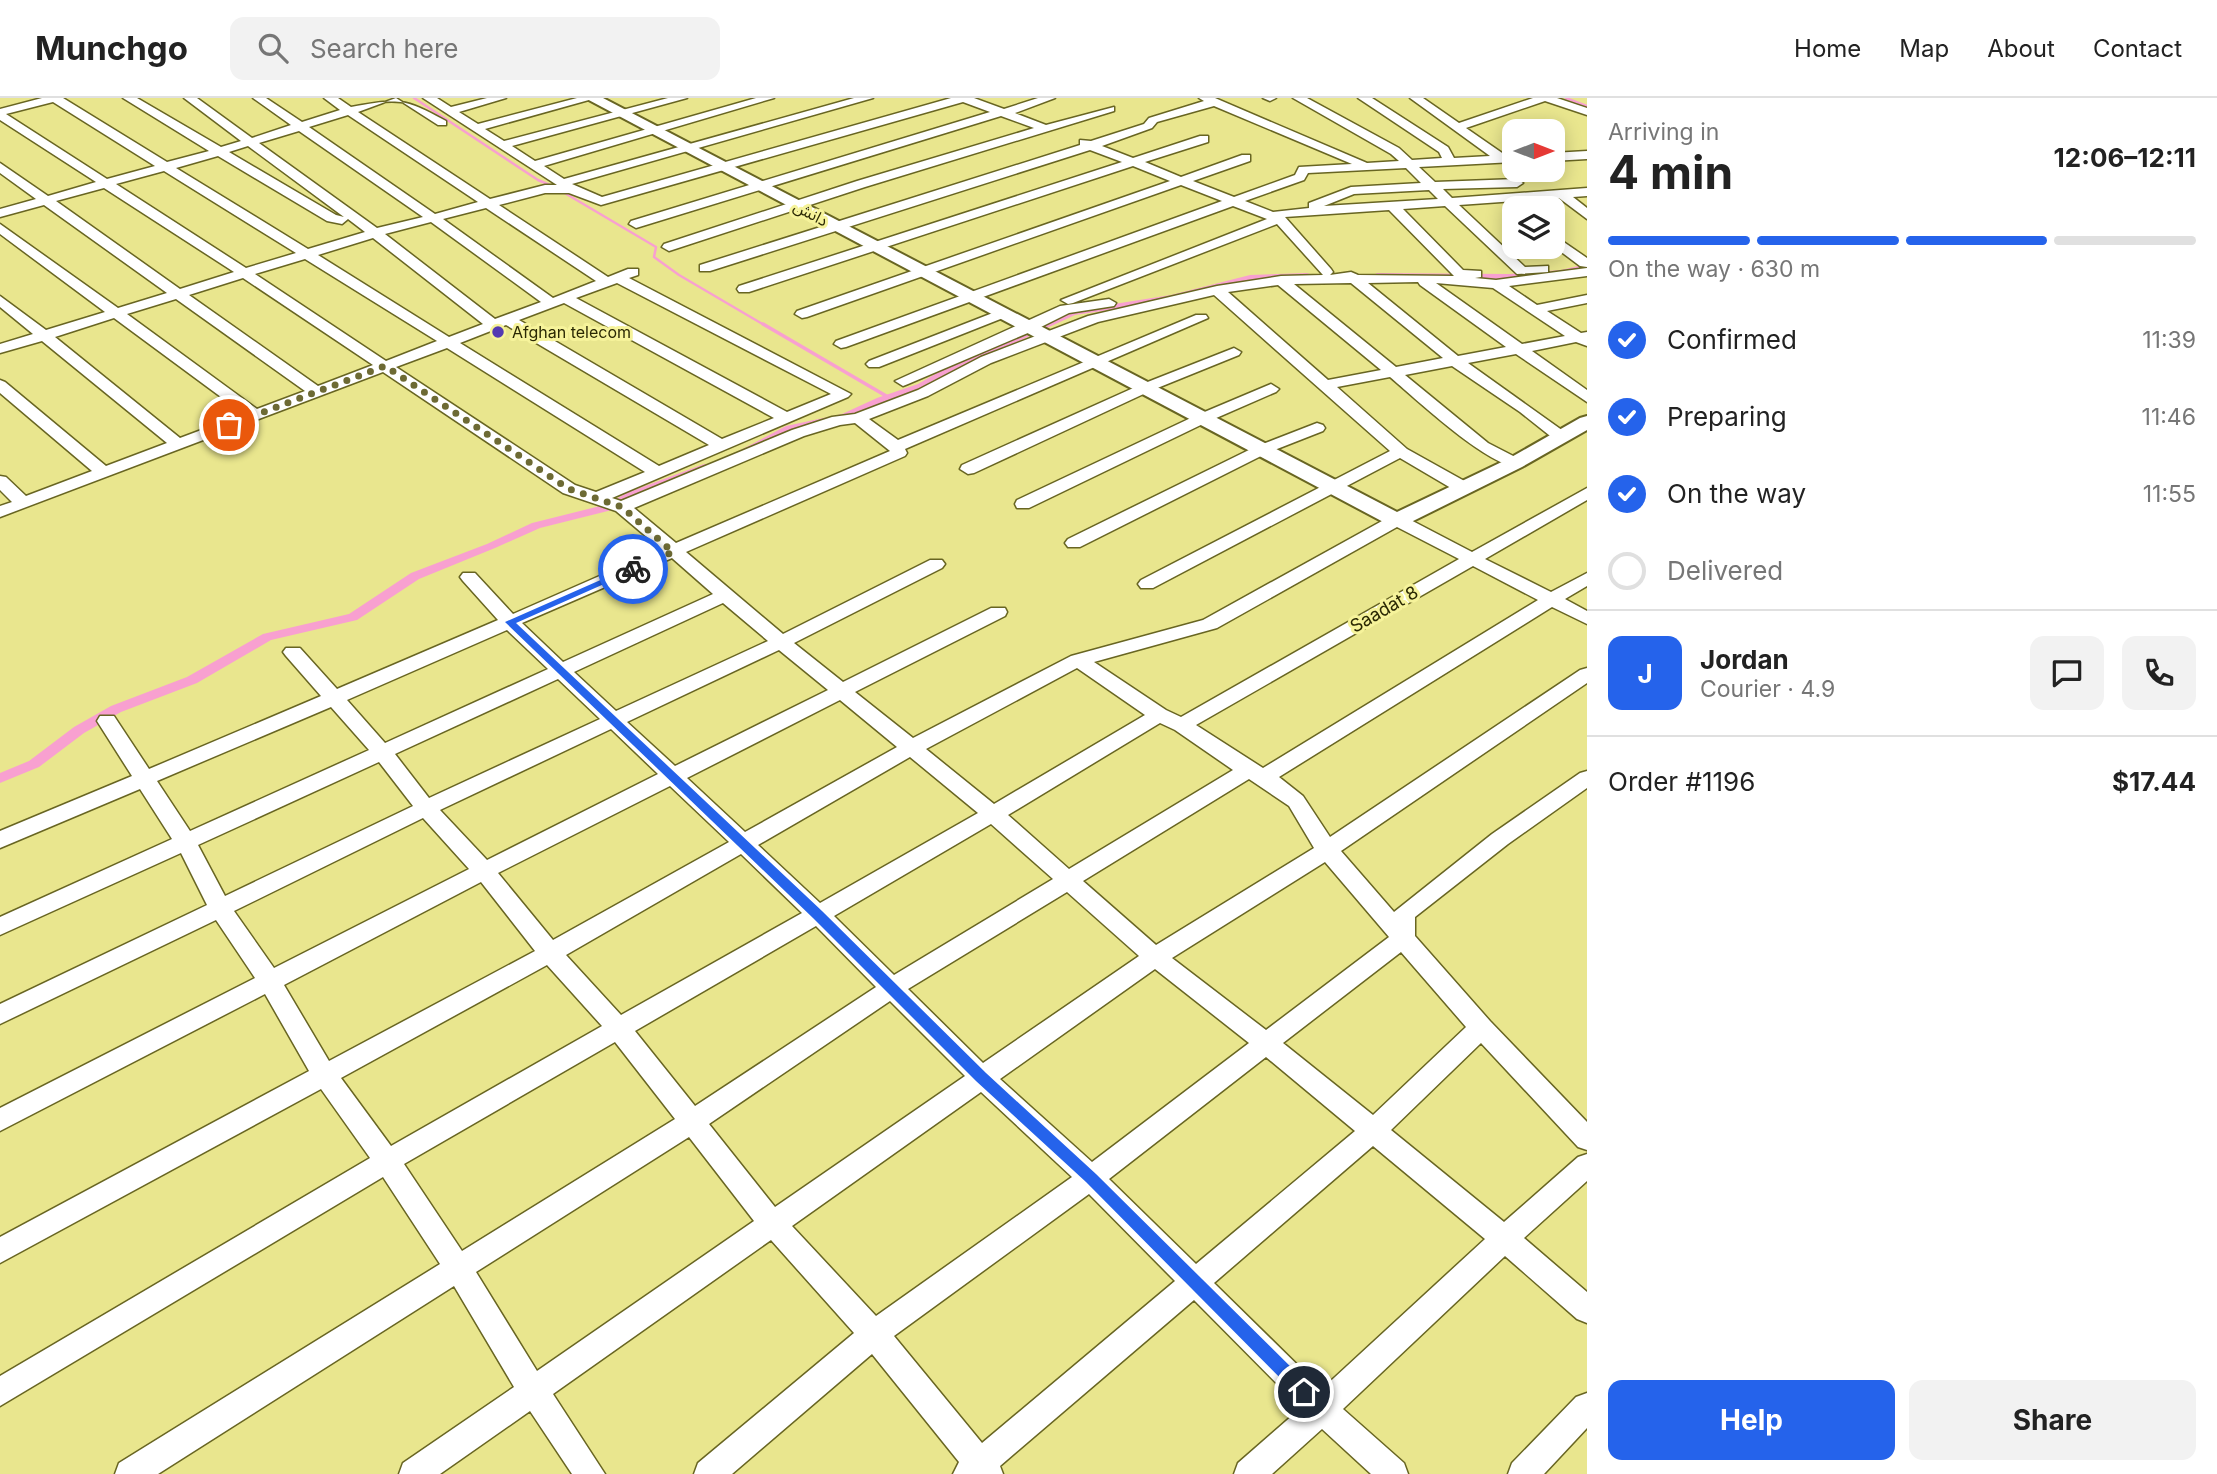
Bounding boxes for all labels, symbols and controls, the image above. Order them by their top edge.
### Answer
search box [230,17,720,80]
text: Munchgo [35,28,188,68]
icon: search [254,29,292,67]
text: Search here [310,33,459,64]
text: Home [1794,34,1861,63]
text: Map [1899,34,1949,63]
text: About [1987,34,2055,63]
text: Contact [2093,34,2182,63]
text: Arriving in [1608,118,1719,146]
north arrow [1502,119,1564,182]
map controls [1502,119,1565,259]
text: 12:06–12:11 [2054,142,2196,173]
text: 4 min [1608,144,1733,200]
street label: دانش [790,196,832,230]
button: layers [1502,196,1565,259]
text: On the way · 630 m [1608,255,1820,283]
icon: check [1608,321,1646,359]
place label: Afghan telecom [512,322,631,342]
marker: Afghan telecom [490,324,506,340]
text: Confirmed [1667,324,1797,355]
text: 11:39 [2142,326,2196,354]
pin [199,395,259,455]
icon: check [1608,398,1646,436]
text: Preparing [1667,401,1787,432]
text: 11:46 [2142,403,2196,431]
icon: bag [210,406,248,444]
icon: check [1608,475,1646,513]
text: On the way [1667,478,1806,509]
text: 11:55 [2143,480,2196,508]
courier [598,534,668,604]
icon: bike [614,550,652,588]
text: Delivered [1667,555,1783,586]
street label: Saadat 8 [1346,581,1422,637]
button: chat [2030,636,2104,710]
button: phone [2122,636,2196,710]
text: Jordan [1700,644,1789,675]
text: J [1637,658,1653,689]
text: Courier · 4.9 [1700,675,1835,703]
text: Order #1196 [1608,766,1755,797]
text: $17.44 [2112,766,2196,797]
pin [1274,1362,1334,1422]
icon: home [1285,1373,1323,1411]
button: Help [1608,1380,1895,1460]
button: Share [1909,1380,2196,1460]

